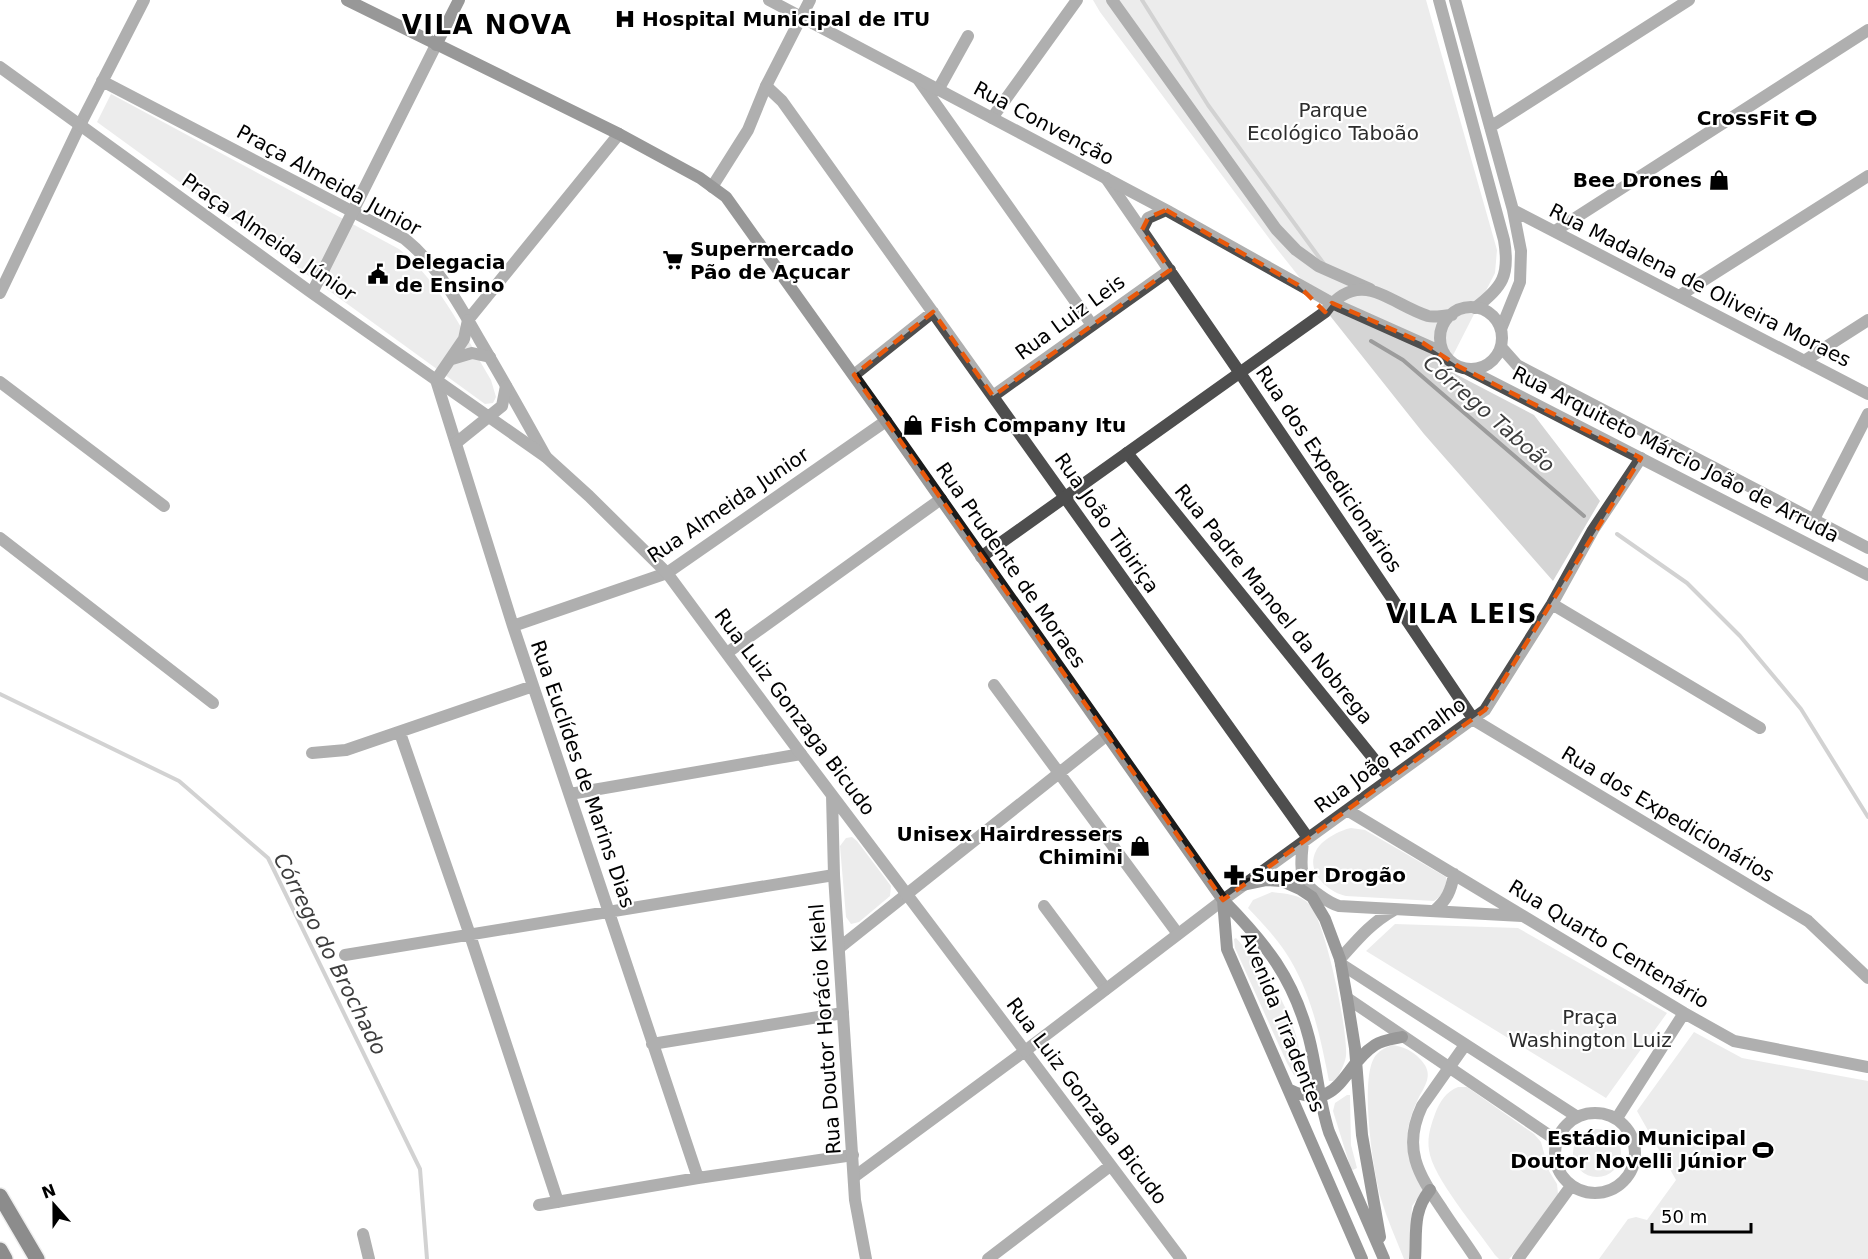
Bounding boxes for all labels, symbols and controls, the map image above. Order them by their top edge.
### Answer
hospital icon: Hospital Municipal de ITU [613,7,637,31]
place label: Hospital Municipal de ITU [642,7,930,31]
district label: VILA NOVA [402,10,572,40]
street label: Rua Convenção [970,76,1118,170]
park label: Parque Ecológico Taboão [1247,98,1419,145]
place label: CrossFit [1697,106,1789,130]
sports icon: CrossFit [1794,106,1818,130]
street label: Praça Almeida Junior [233,119,426,241]
street label: Praça Almeida Júnior [177,168,361,307]
place label: Bee Drones [1573,168,1702,192]
shop icon: Bee Drones [1707,168,1731,192]
street label: Rua Madalena de Oliveira Moraes [1545,198,1855,372]
place label: Supermercado Pão de Açucar [690,237,854,284]
supermarket icon: Supermercado Pão de Açucar [661,248,685,272]
place label: Delegacia de Ensino [395,250,506,297]
public building icon: Delegacia de Ensino [366,262,390,286]
street label: Rua Luiz Leis [1011,269,1129,365]
water label: Córrego Taboão [1419,351,1559,477]
street label: Rua dos Expedicionários [1251,361,1407,577]
street label: Rua Arquiteto Márcio João de Arruda [1509,361,1843,547]
shop icon: Fish Company Itu [901,413,925,437]
place label: Fish Company Itu [930,413,1126,437]
street label: Rua Almeida Junior [643,442,814,568]
street label: Rua João Tibiriça [1050,448,1164,598]
street label: Rua Prudente de Moraes [931,458,1091,672]
street label: Rua Padre Manoel da Nobrega [1170,479,1378,729]
district label: VILA LEIS [1386,599,1538,629]
street label: Rua Luiz Gonzaga Bicudo [709,604,881,820]
street label: Rua Euclídes de Marins Dias [526,637,640,911]
street label: Rua João Ramalho [1310,692,1470,818]
street label: Rua dos Expedicionários [1557,741,1779,887]
place label: Unisex Hairdressers Chimini [896,822,1123,869]
shop icon: Unisex Hairdressers Chimini [1128,834,1152,858]
water label: Córrego do Brochado [269,849,391,1059]
pharmacy icon: Super Drogão [1222,863,1246,887]
place label: Super Drogão [1251,863,1406,887]
street label: Rua Quarto Centenário [1504,875,1714,1013]
street label: Rua Doutor Horácio Kiehl [804,903,846,1155]
street label: Avenida Tiradentes [1236,928,1330,1116]
street label: Rua Luiz Gonzaga Bicudo [1001,993,1173,1209]
park label: Praça Washington Luiz [1508,1005,1672,1052]
place label: Estádio Municipal Doutor Novelli Júnior [1510,1126,1746,1173]
sports icon: Estádio Municipal Doutor Novelli Júnior [1751,1138,1775,1162]
north arrow [24,1175,84,1235]
text: N [39,1180,58,1203]
scale bar [1652,1196,1751,1234]
text: 50 m [1661,1206,1707,1227]

